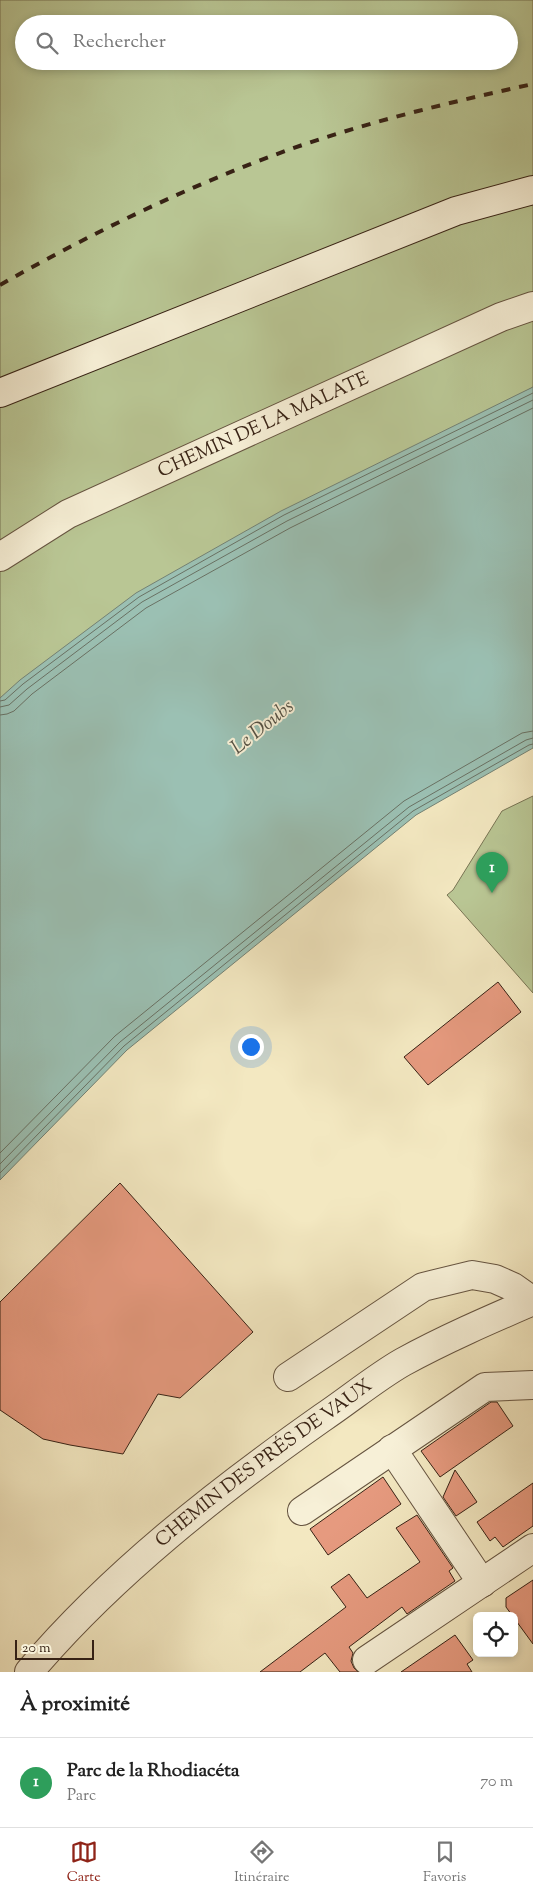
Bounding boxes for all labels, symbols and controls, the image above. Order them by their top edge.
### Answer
search box [15,15,518,70]
icon: search [33,29,61,57]
text: Rechercher [73,29,166,56]
street label: CHEMIN DE LA MALATE [153,365,374,485]
water label: Le Doubs [225,693,301,763]
pin: 1 [476,852,508,893]
your location [238,1034,264,1060]
street label: CHEMIN DES PRÉS DE VAUX [150,1373,378,1554]
map controls [473,1612,518,1657]
button: locate [473,1612,518,1657]
scale bar [15,1637,94,1660]
text: 20 m [22,1639,51,1659]
text: À proximité [20,1690,130,1720]
text: Parc de la Rhodiacéta [67,1758,239,1785]
text: 1 [33,1771,39,1794]
text: 70 m [480,1771,513,1794]
text: Parc [67,1785,96,1808]
tab: Carte [67,1838,101,1888]
tab: Itinéraire [234,1838,290,1888]
tab: Favoris [423,1838,466,1888]

